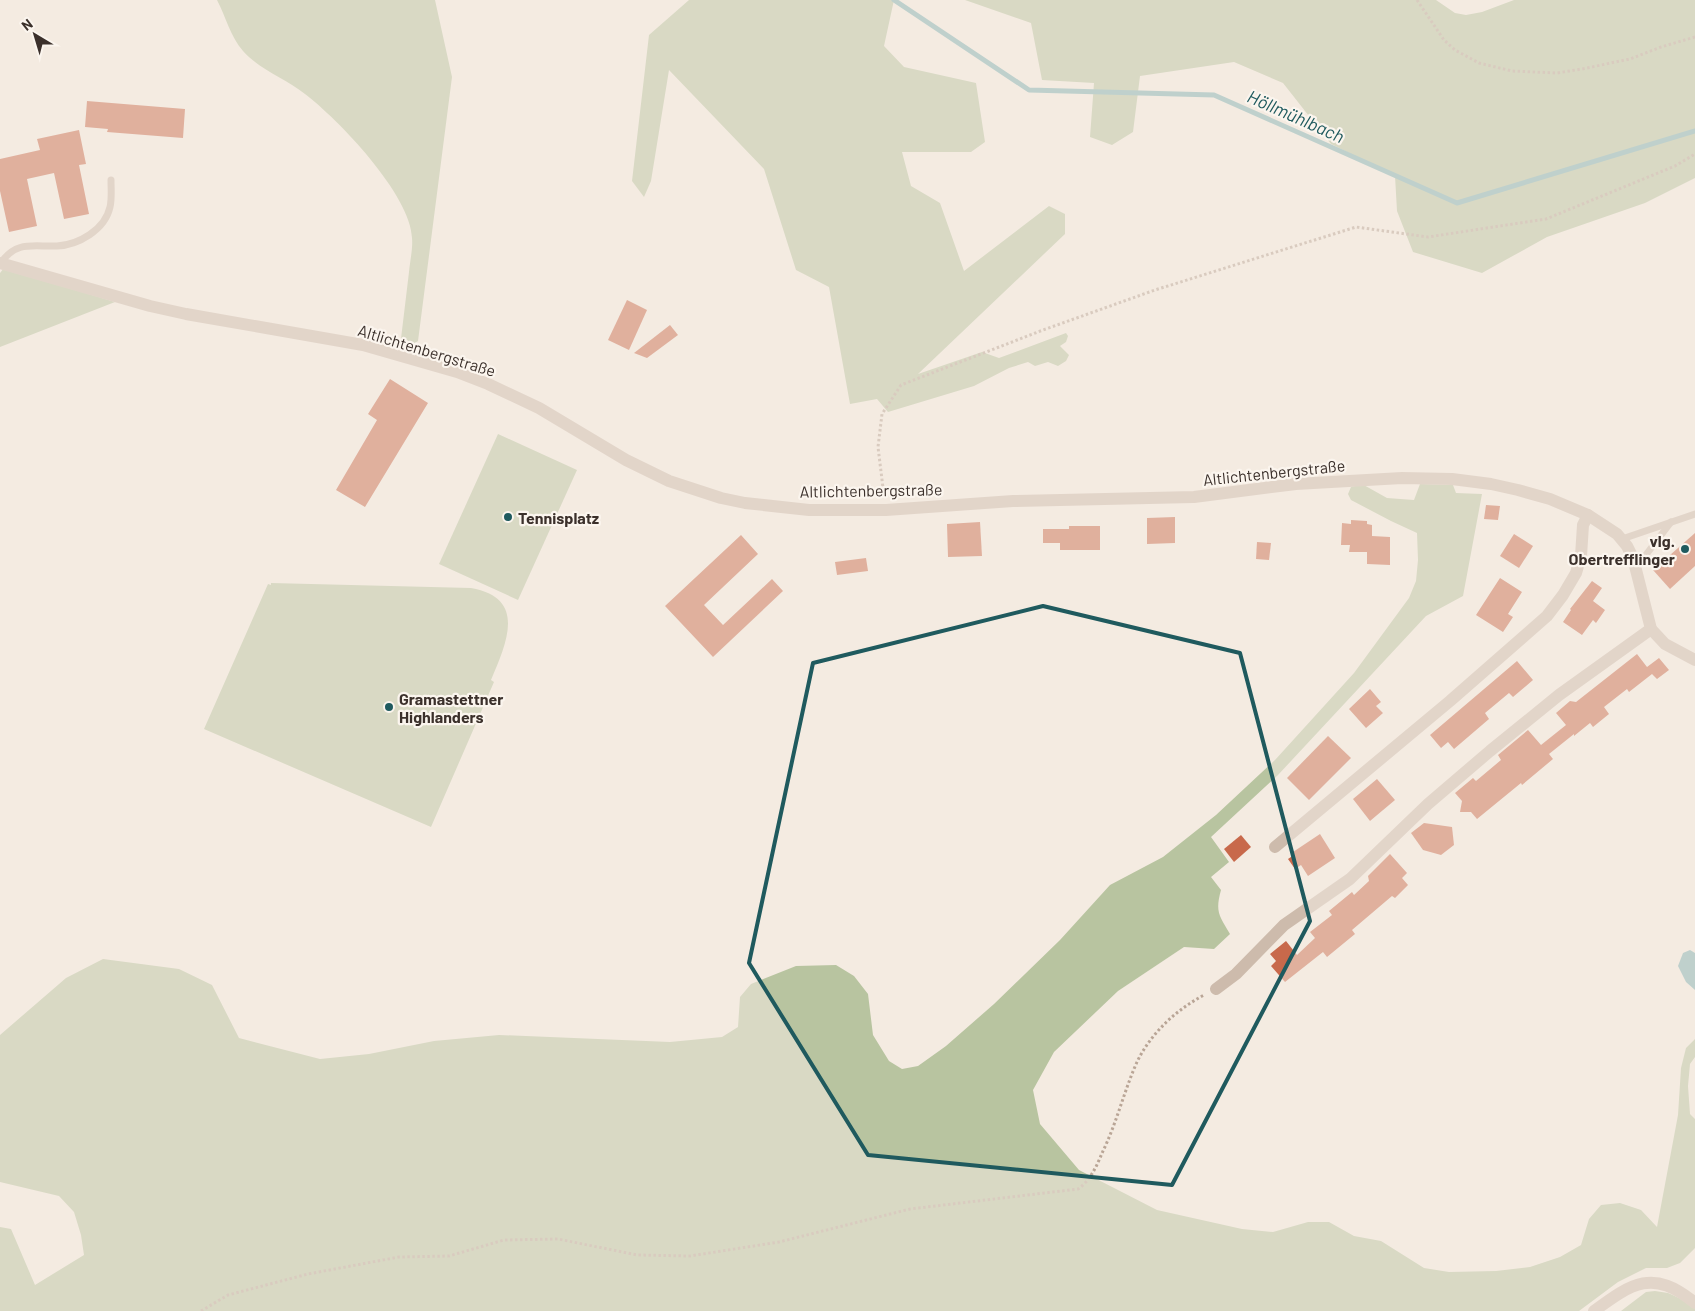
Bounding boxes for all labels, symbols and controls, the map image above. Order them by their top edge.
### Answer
north arrow [10,10,60,60]
text: N [18,15,36,34]
water label: Höllmühlbach [1244,85,1348,147]
street label: Altlichtenbergstraße [356,320,498,380]
street label: Altlichtenbergstraße [1202,455,1346,489]
street label: Altlichtenbergstraße [799,479,943,501]
place label: Tennisplatz [518,508,599,527]
marker: Tennisplatz [502,511,514,523]
place label: vlg. Obertrefflinger [1569,531,1675,568]
marker: vlg. Obertrefflinger [1679,543,1691,555]
place label: Gramastettner Highlanders [399,689,503,726]
marker: Gramastettner Highlanders [383,701,395,713]

